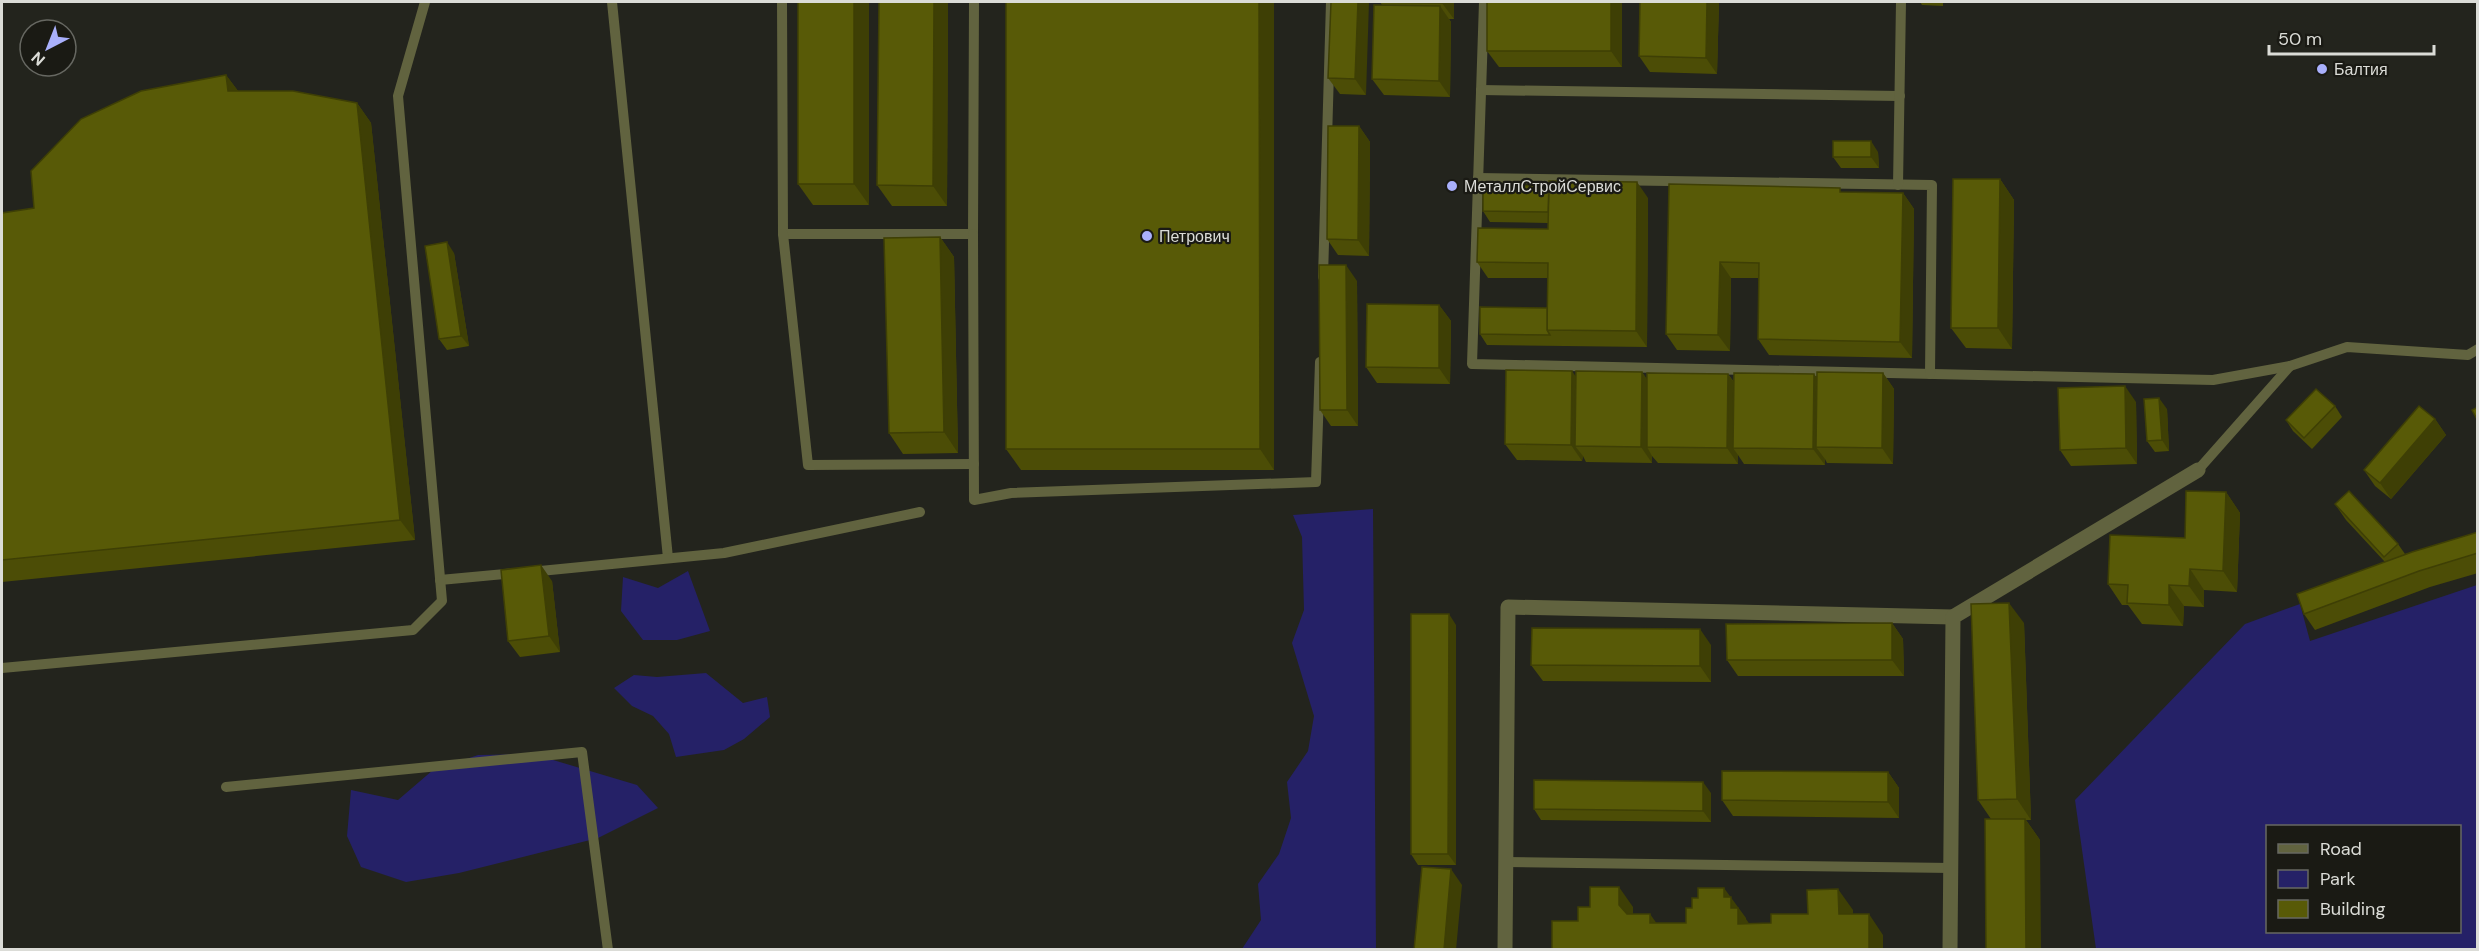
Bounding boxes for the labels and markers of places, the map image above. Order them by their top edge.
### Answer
place label: Балтия [2334,59,2388,80]
marker: Балтия [2315,62,2329,76]
place label: МеталлСтройСервис [1464,176,1621,197]
marker: МеталлСтройСервис [1445,179,1459,193]
place label: Петрович [1159,226,1230,247]
marker: Петрович [1140,229,1154,243]

